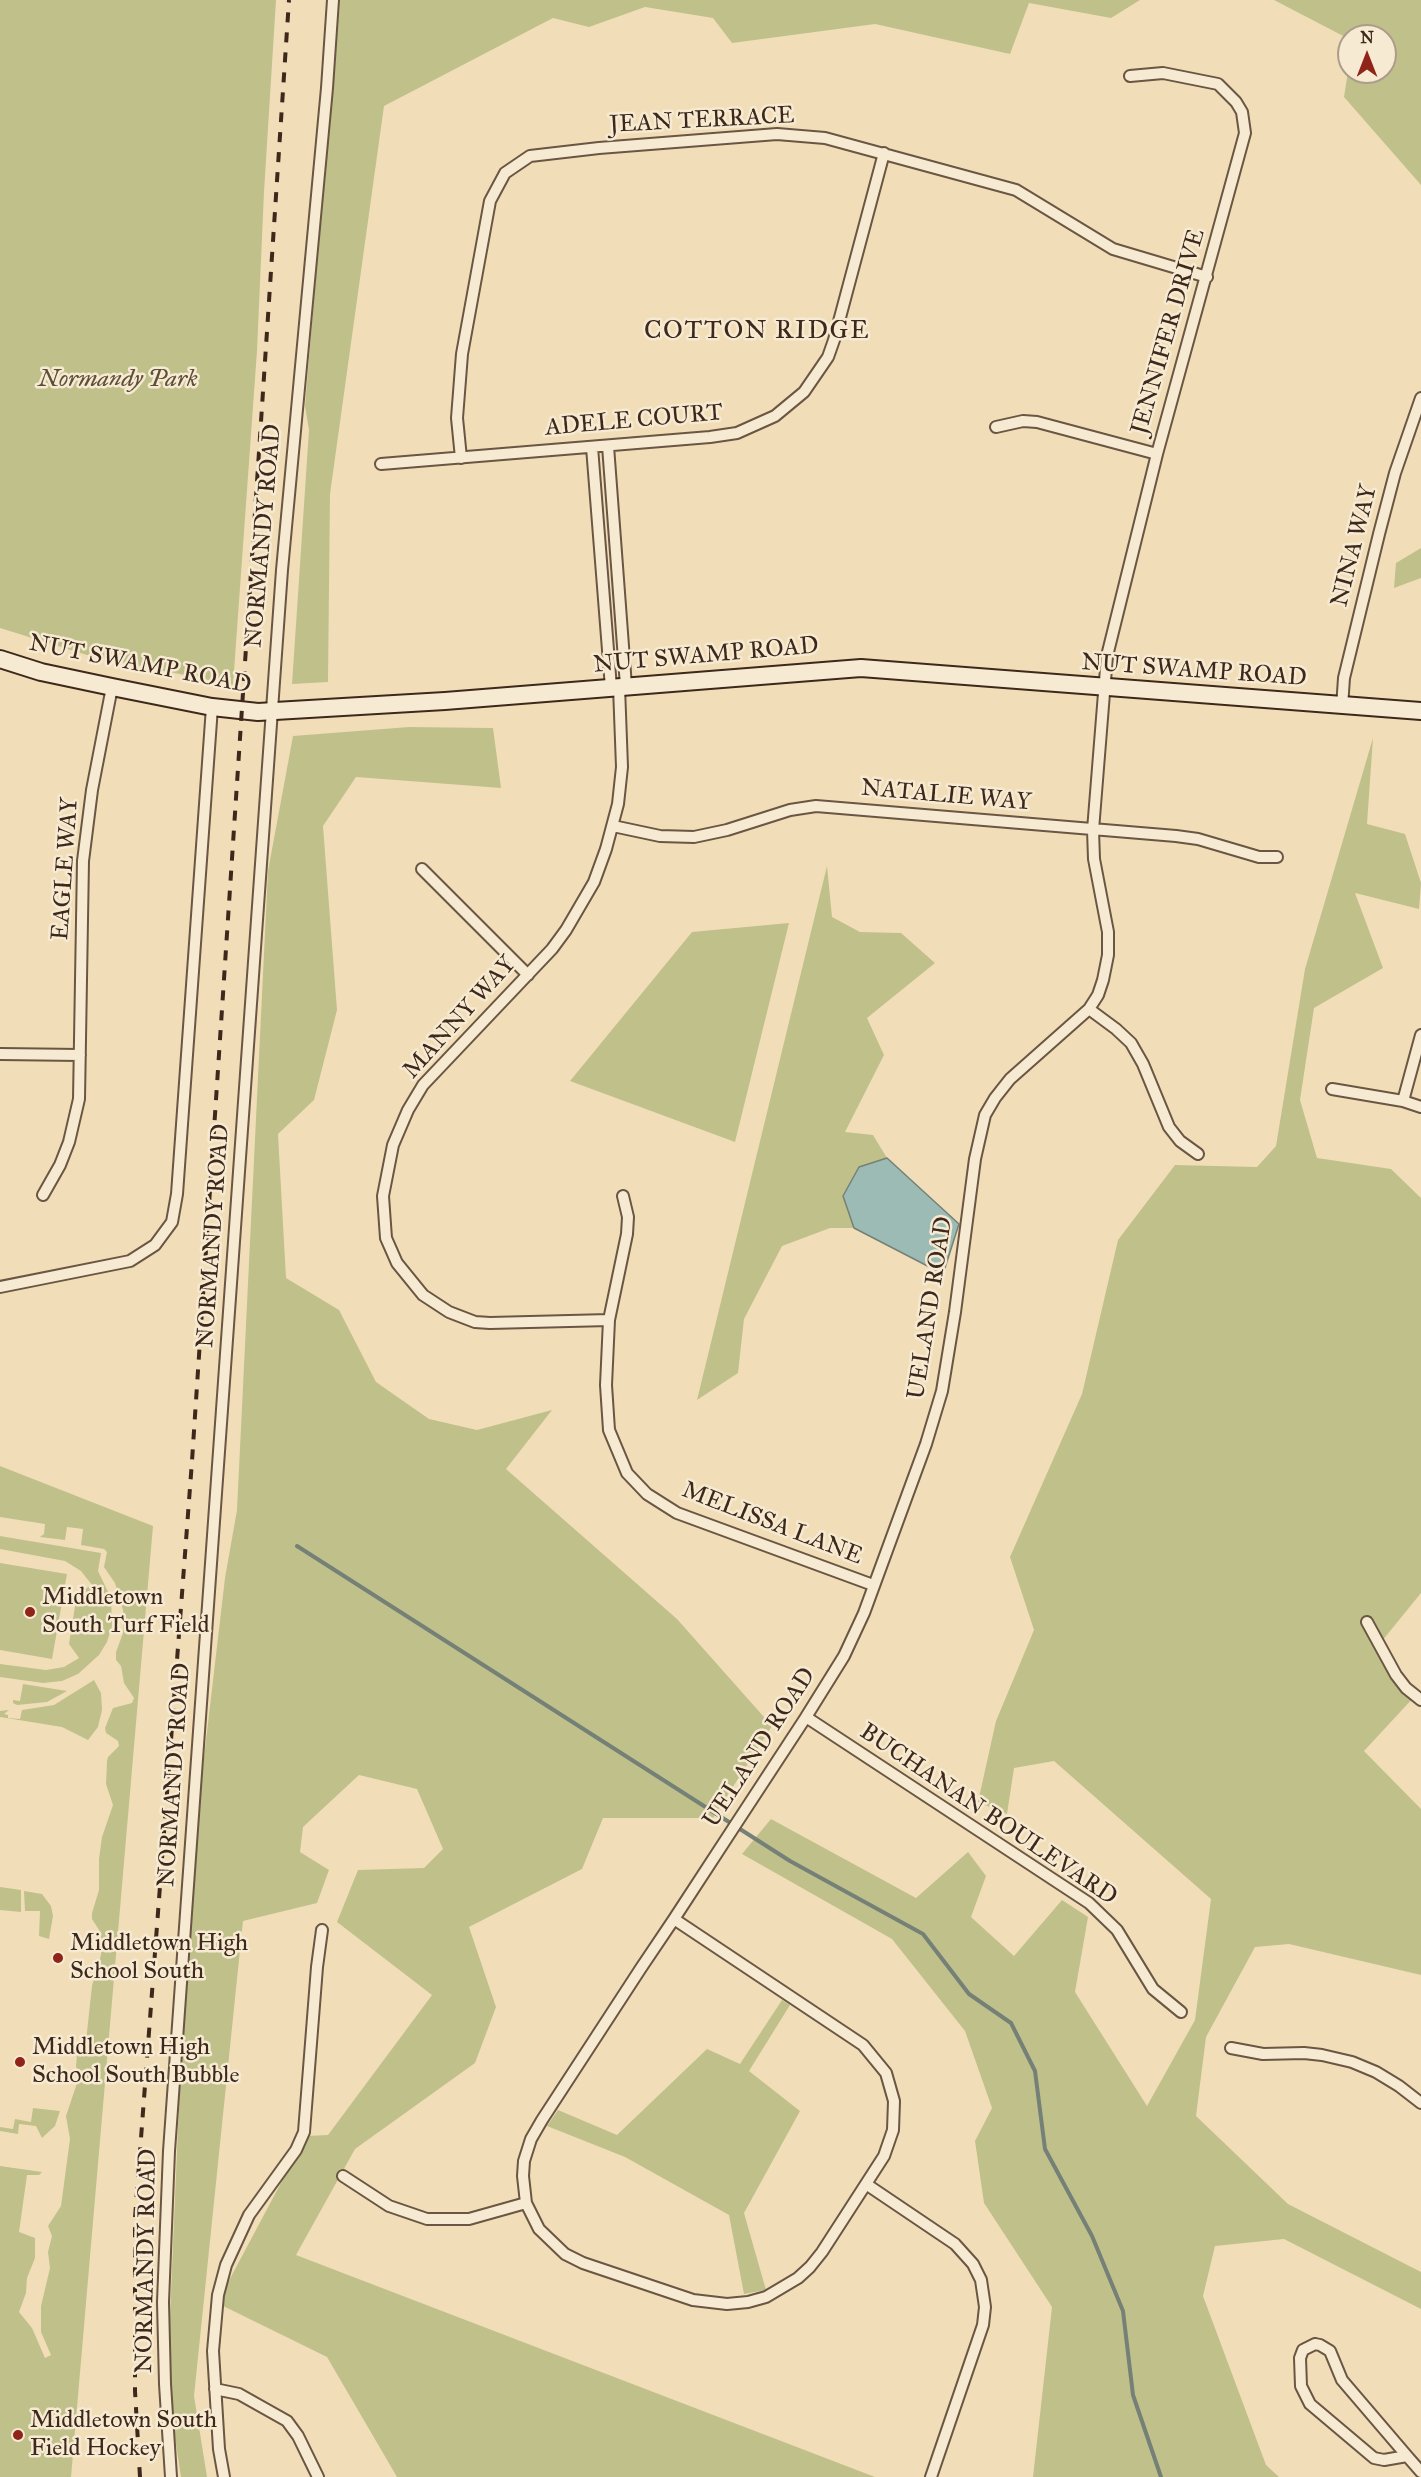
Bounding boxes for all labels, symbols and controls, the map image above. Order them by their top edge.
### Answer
north arrow [1337,24,1397,84]
text: N [1360,28,1374,47]
street label: JEAN TERRACE [609,102,795,140]
street label: JENNIFER DRIVE [1126,226,1212,438]
district label: COTTON RIDGE [644,316,870,348]
park label: Normandy Park [38,366,198,394]
street label: ADELE COURT [544,399,724,443]
street label: NORMANDY ROAD [240,423,288,649]
street label: NINA WAY [1326,482,1384,610]
street label: NUT SWAMP ROAD [26,629,254,701]
street label: NUT SWAMP ROAD [592,632,820,680]
street label: NUT SWAMP ROAD [1080,649,1308,693]
street label: NATALIE WAY [860,774,1032,818]
street label: EAGLE WAY [47,797,85,941]
street label: MANNY WAY [398,951,522,1085]
street label: NORMANDY ROAD [192,1123,236,1349]
street label: UELAND ROAD [902,1215,960,1401]
street label: MELISSA LANE [678,1476,866,1572]
place label: Middletown South Turf Field [42,1584,210,1640]
marker: Middletown South Turf Field [23,1605,37,1619]
street label: NORMANDY ROAD [153,1662,197,1888]
street label: UELAND ROAD [698,1663,822,1833]
street label: BUCHANAN BOULEVARD [854,1718,1122,1912]
place label: Middletown High School South [70,1930,248,1986]
marker: Middletown High School South [51,1951,65,1965]
place label: Middletown High School South Bubble [32,2034,239,2090]
marker: Middletown High School South Bubble [13,2055,27,2069]
street label: NORMANDY ROAD [131,2148,163,2374]
place label: Middletown South Field Hockey [30,2407,217,2463]
marker: Middletown South Field Hockey [11,2428,25,2442]

